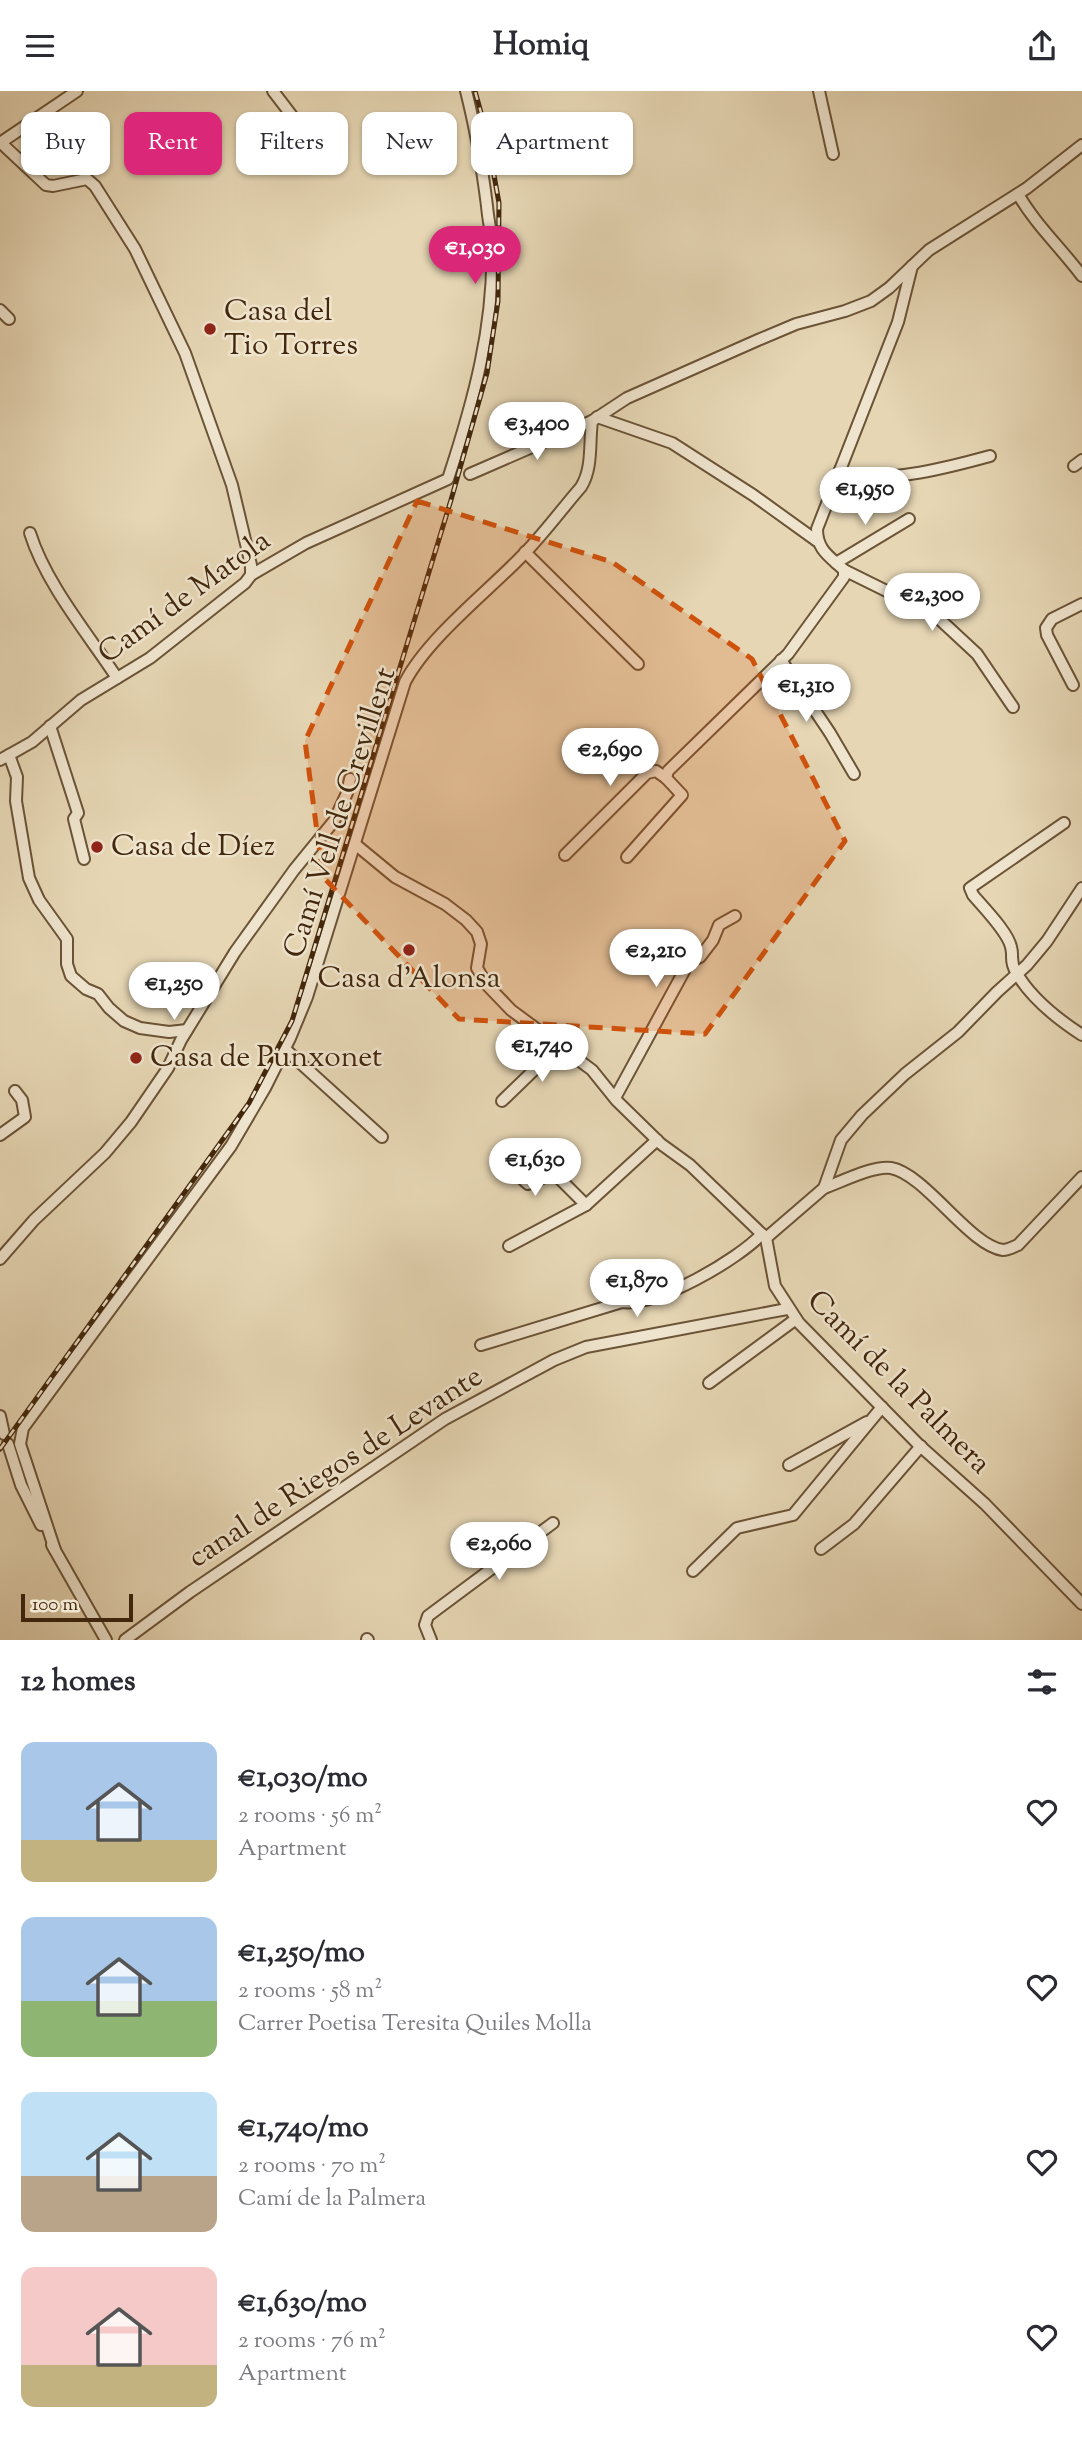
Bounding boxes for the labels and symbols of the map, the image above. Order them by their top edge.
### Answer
pin: €1,030 [418,227,532,286]
place label: Casa del Tio Torres [224,291,358,368]
marker: Casa del Tio Torres [202,321,218,337]
pin: €3,400 [480,403,594,462]
pin: €1,950 [808,467,922,527]
street label: Camí de Matola [90,521,280,675]
pin: €2,300 [875,573,989,633]
street label: Camí Vell de Crevillent [274,662,408,964]
pin: €1,310 [749,665,863,724]
pin: €2,690 [553,729,667,788]
place label: Casa de Díez [111,826,275,869]
marker: Casa de Díez [89,839,105,855]
pin: €2,210 [599,929,713,989]
marker: Casa d'Alonsa [401,942,417,958]
place label: Casa d'Alonsa [318,958,501,1001]
pin: €1,250 [117,963,231,1022]
pin: €1,740 [485,1025,599,1084]
place label: Casa de Punxonet [150,1037,382,1080]
marker: Casa de Punxonet [128,1050,144,1066]
pin: €1,630 [478,1139,592,1198]
pin: €1,870 [580,1259,694,1319]
street label: Camí de la Palmera [796,1281,1000,1485]
street label: canal de Riegos de Levante [180,1356,492,1580]
pin: €2,060 [442,1523,556,1582]
scale bar [21,1591,133,1623]

